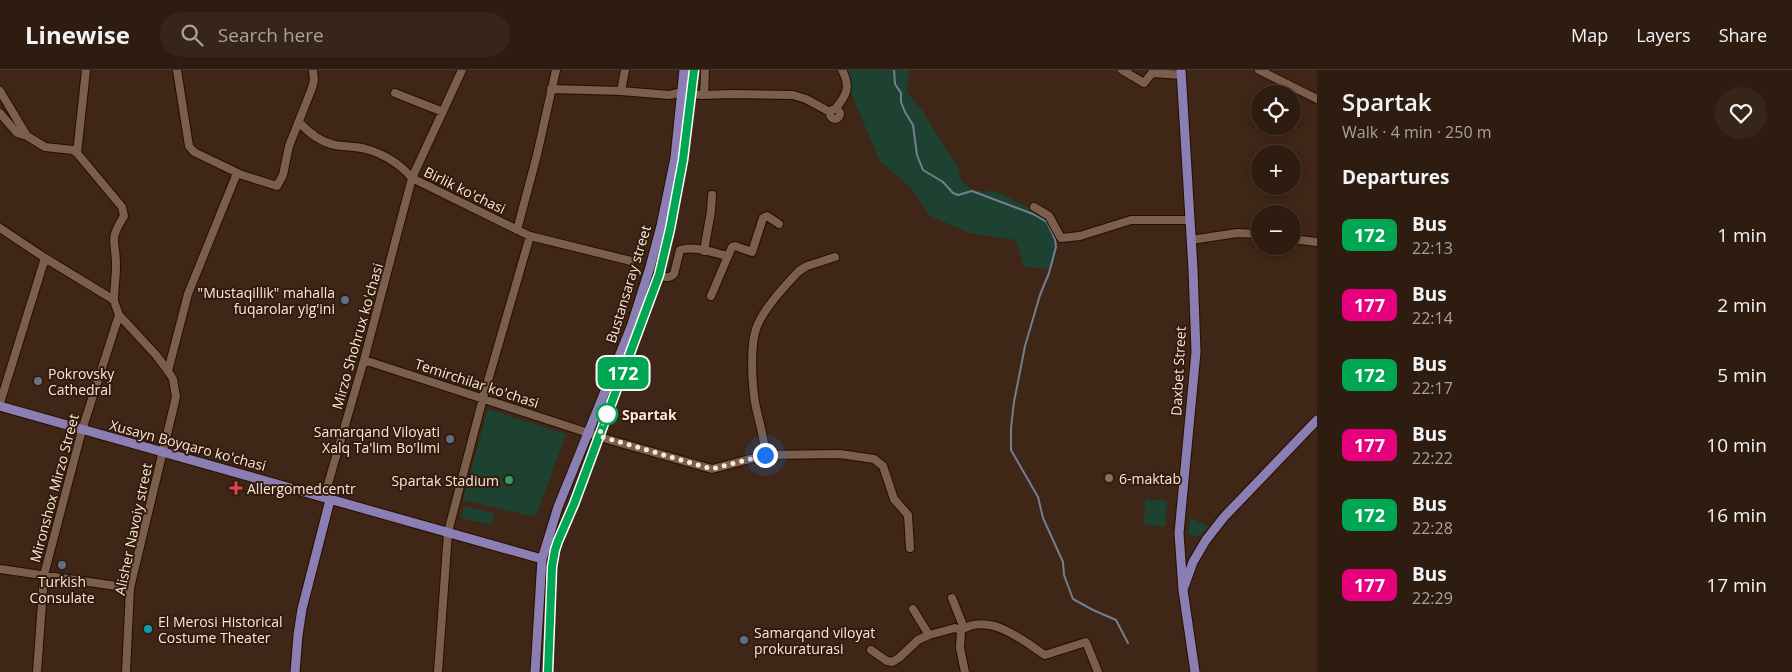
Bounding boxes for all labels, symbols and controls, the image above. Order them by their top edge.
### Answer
search box [160,12,510,57]
text: Linewise [25,18,130,51]
icon: search [178,21,206,49]
text: Search here [218,22,324,48]
text: Map [1571,23,1608,47]
text: Layers [1636,23,1691,47]
text: Share [1719,23,1767,47]
map controls [1251,85,1301,255]
button: locate [1251,85,1301,135]
text: Spartak [1342,85,1432,118]
button: heart [1715,87,1767,139]
text: Walk · 4 min · 250 m [1342,121,1492,143]
button: + [1251,145,1301,195]
street label: Birlik ko'chasi [421,162,509,218]
text: Departures [1342,164,1449,190]
button: − [1251,205,1301,255]
text: Bus [1412,211,1447,237]
text: 1 min [1717,222,1767,248]
street label: Bustansaray street [601,223,655,345]
text: 172 [1354,223,1385,247]
text: 22:13 [1412,237,1453,259]
street label: Mirzo Shohrux ko'chasi [327,261,387,411]
text: Bus [1412,281,1447,307]
place label: "Mustaqillik" mahalla fuqarolar yig'ini [198,283,335,318]
text: 2 min [1717,292,1767,318]
text: 177 [1354,293,1385,317]
marker: "Mustaqillik" mahalla fuqarolar yig'ini [339,294,351,306]
text: 22:14 [1412,307,1453,329]
street label: Daxbet Street [1166,326,1190,416]
text: Bus [1412,351,1447,377]
street label: Temirchilar ko'chasi [413,354,541,412]
line badge: 172 [594,357,652,389]
text: 172 [608,361,638,385]
text: 5 min [1717,362,1767,388]
text: 172 [1354,363,1385,387]
place label: Pokrovsky Cathedral [48,364,115,399]
marker: Pokrovsky Cathedral [32,375,44,387]
text: 22:17 [1412,377,1453,399]
marker: Spartak [596,403,618,425]
place label: Spartak [622,405,677,424]
street label: Mironshox Mirzo Street [25,412,83,564]
street label: Xusayn Boyqaro ko'chasi [108,415,268,475]
text: Bus [1412,421,1447,447]
place label: Samarqand Viloyati Xalq Ta'lim Bo'limi [314,422,440,457]
text: 10 min [1706,432,1767,458]
marker: Samarqand Viloyati Xalq Ta'lim Bo'limi [444,433,456,445]
text: 177 [1354,433,1385,457]
your location [753,443,778,468]
text: 22:22 [1412,447,1453,469]
street label: Alisher Navoiy street [110,461,156,597]
place label: 6-maktab [1119,469,1181,488]
place label: Spartak Stadium [391,471,499,490]
marker: 6-maktab [1103,472,1115,484]
marker: Spartak Stadium [503,474,515,486]
place label: Allergomedcentr [247,479,356,498]
marker: Allergomedcentr [229,481,243,495]
text: Bus [1412,491,1447,517]
text: 16 min [1706,502,1767,528]
text: 172 [1354,503,1385,527]
text: 22:28 [1412,517,1453,539]
marker: Turkish Consulate [56,559,68,571]
text: Bus [1412,561,1447,587]
place label: Turkish Consulate [29,572,95,607]
text: 17 min [1706,572,1767,598]
text: 177 [1354,573,1385,597]
text: 22:29 [1412,587,1453,609]
place label: El Merosi Historical Costume Theater [158,612,283,647]
marker: El Merosi Historical Costume Theater [142,623,154,635]
place label: Samarqand viloyat prokuraturasi [754,623,875,658]
marker: Samarqand viloyat prokuraturasi [738,634,750,646]

